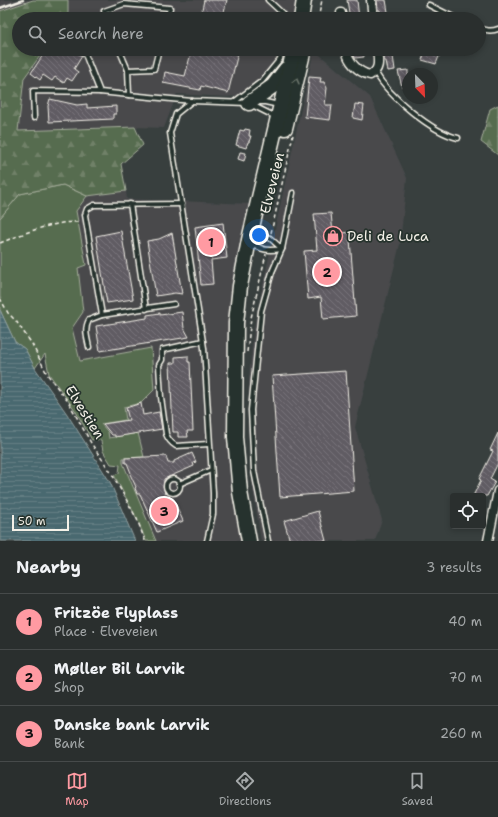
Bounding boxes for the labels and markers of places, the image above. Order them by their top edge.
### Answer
shop icon: Deli de Luca [322,225,344,247]
pin: 1 [198,227,224,257]
place label: Deli de Luca [347,227,429,245]
pin: 2 [314,257,340,287]
pin: 3 [151,496,177,526]

